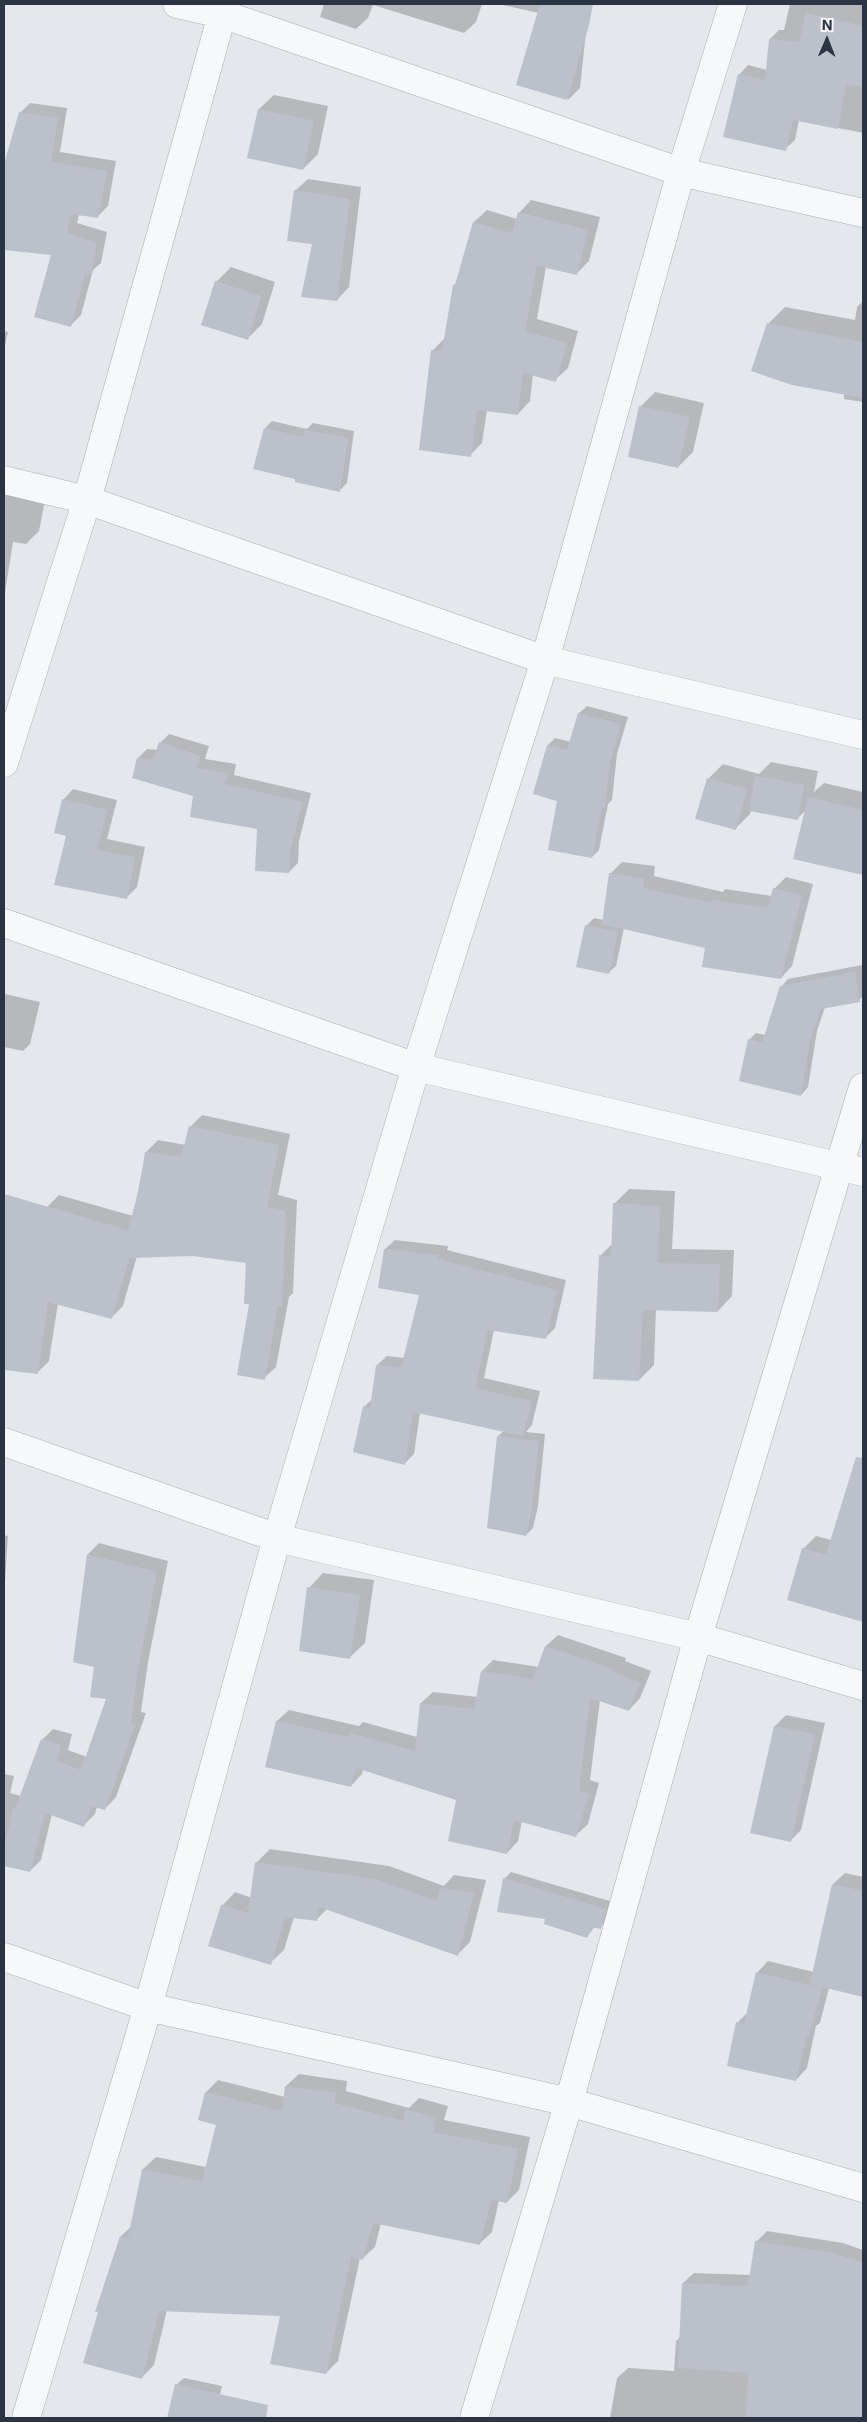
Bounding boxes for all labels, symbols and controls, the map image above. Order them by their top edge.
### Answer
north arrow [802,15,852,65]
text: N [822,16,833,33]

